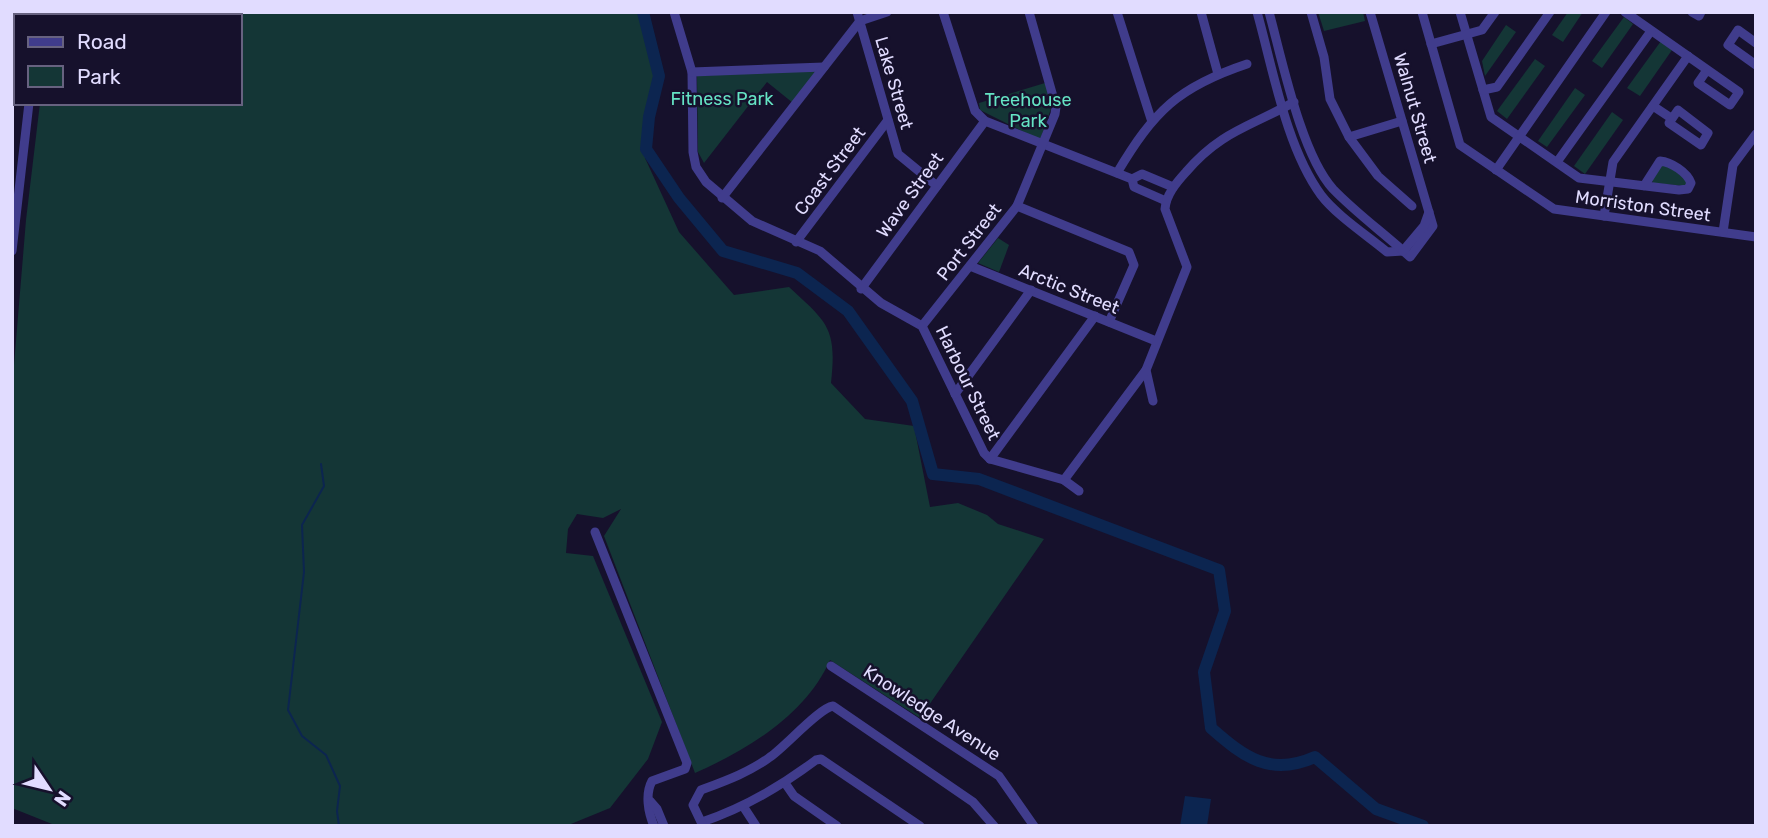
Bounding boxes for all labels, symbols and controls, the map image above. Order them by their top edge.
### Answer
legend [14,14,242,105]
text: Road [77,29,127,54]
street label: Lake Street [870,34,918,132]
street label: Walnut Street [1389,50,1441,166]
text: Park [77,64,121,89]
park label: Fitness Park [670,88,774,110]
park label: Treehouse Park [984,89,1072,132]
street label: Coast Street [790,122,870,220]
street label: Wave Street [872,148,948,242]
street label: Morriston Street [1574,186,1712,226]
street label: Port Street [932,199,1006,285]
street label: Arctic Street [1016,259,1122,319]
street label: Harbour Street [931,322,1005,444]
street label: Knowledge Avenue [859,660,1005,766]
north arrow [14,754,84,824]
text: N [49,786,76,811]

